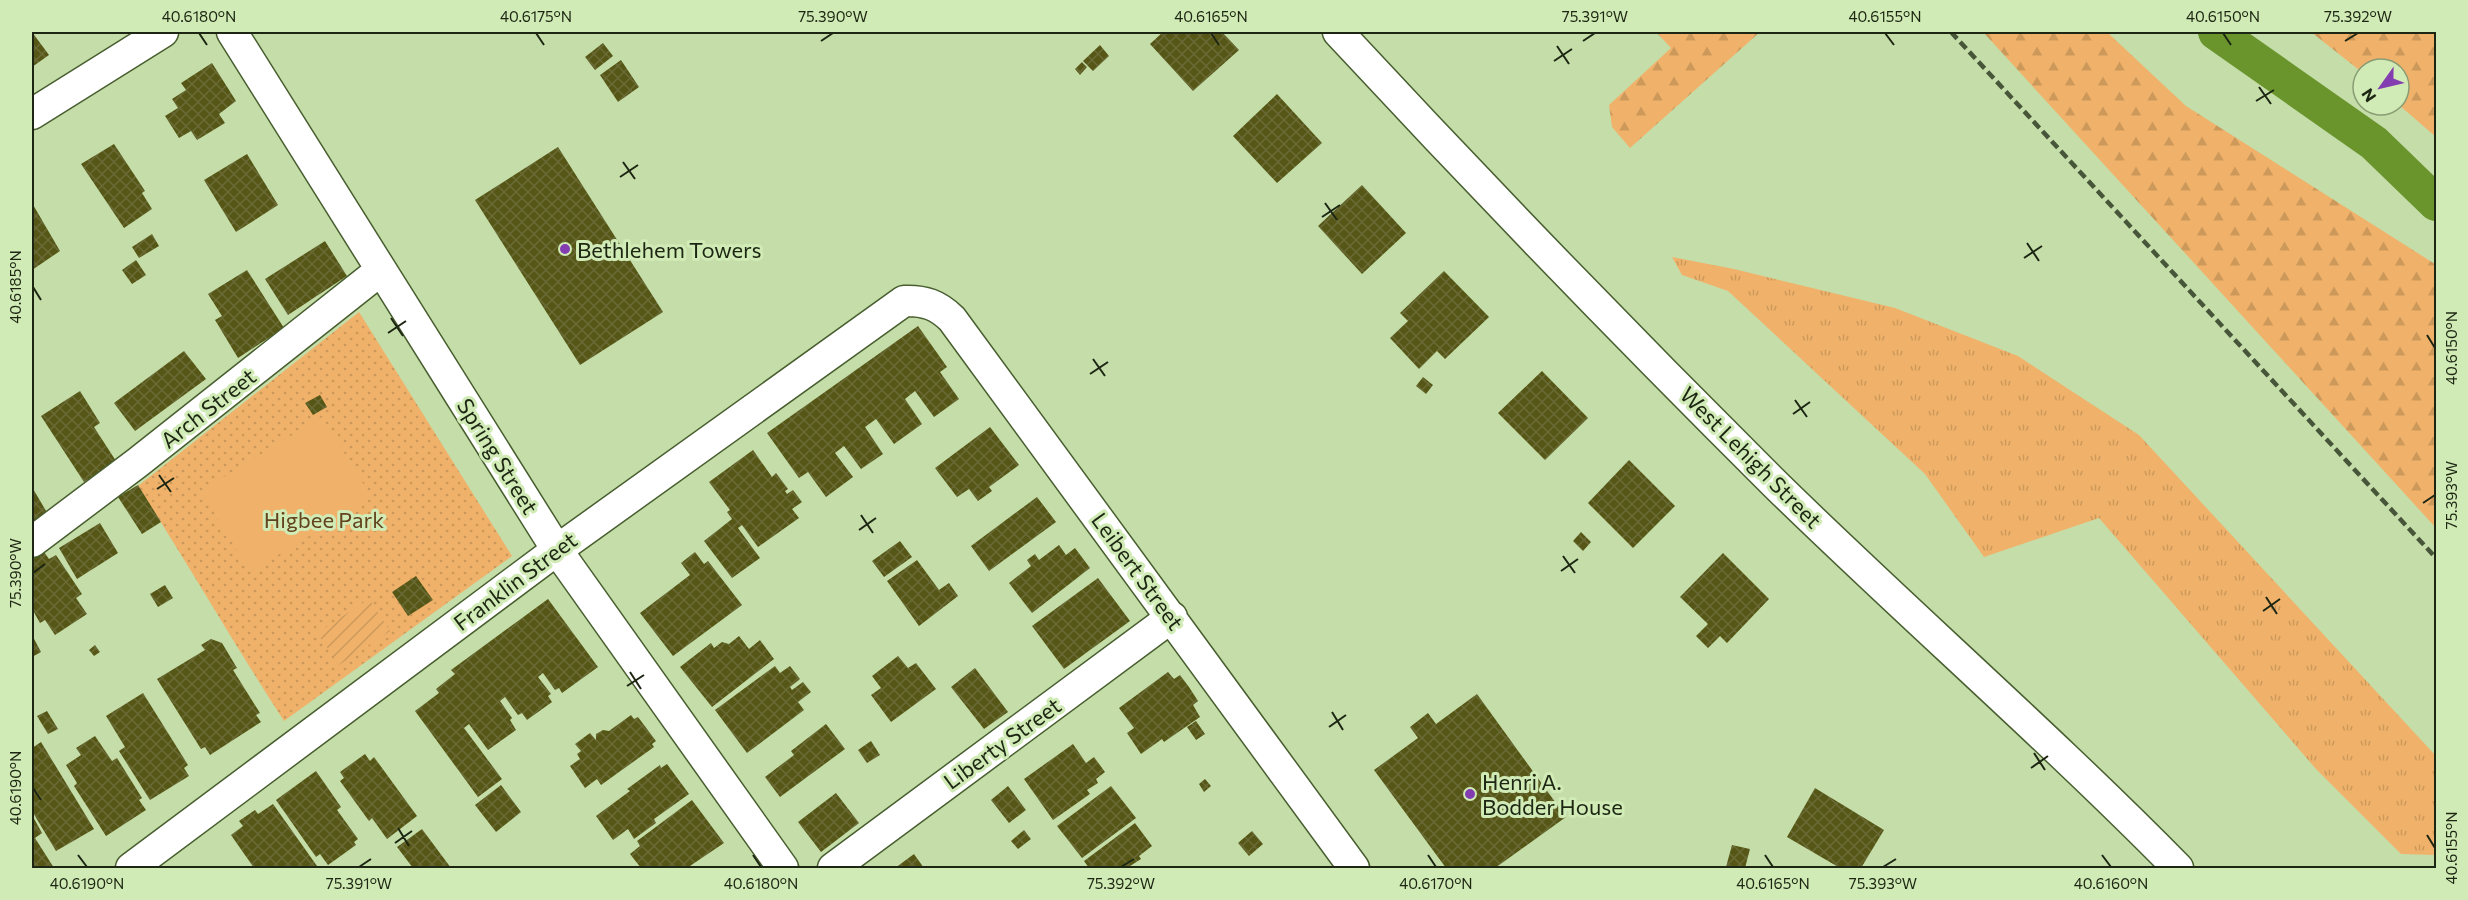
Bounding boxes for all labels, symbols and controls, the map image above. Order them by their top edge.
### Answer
text: 40.6180°N [162,7,236,25]
text: 40.6175°N [500,7,572,25]
text: 75.390°W [798,7,868,25]
text: 40.6165°N [1174,7,1248,25]
text: 75.391°W [1562,7,1628,25]
text: 40.6155°N [1849,7,1921,25]
text: 40.6150°N [2186,7,2260,25]
text: 75.392°W [2324,7,2392,25]
north arrow [2351,57,2411,117]
text: N [2357,85,2379,106]
place label: Bethlehem Towers [577,236,762,263]
marker: Bethlehem Towers [558,242,572,256]
text: 40.6185°N [6,250,24,324]
text: 40.6150°N [2442,311,2460,385]
street label: Arch Street [155,362,261,454]
street label: West Lehigh Street [1675,381,1827,533]
street label: Spring Street [452,393,544,519]
text: 75.393°W [2442,461,2460,529]
park label: Higbee Park [264,506,384,533]
street label: Leibert Street [1086,507,1190,635]
street label: Franklin Street [448,526,582,636]
text: 75.390°W [6,538,24,608]
street label: Liberty Street [938,691,1066,795]
text: 40.6190°N [6,751,24,825]
place label: Henri A. Bodder House [1482,768,1623,820]
marker: Henri A. Bodder House [1463,787,1477,801]
text: 40.6155°N [2442,812,2460,884]
text: 40.6190°N [50,874,124,892]
text: 75.391°W [326,874,392,892]
text: 40.6180°N [724,874,798,892]
text: 75.392°W [1087,874,1155,892]
text: 40.6170°N [1399,874,1473,892]
text: 40.6165°N [1736,874,1810,892]
text: 75.393°W [1849,874,1917,892]
text: 40.6160°N [2074,874,2148,892]

